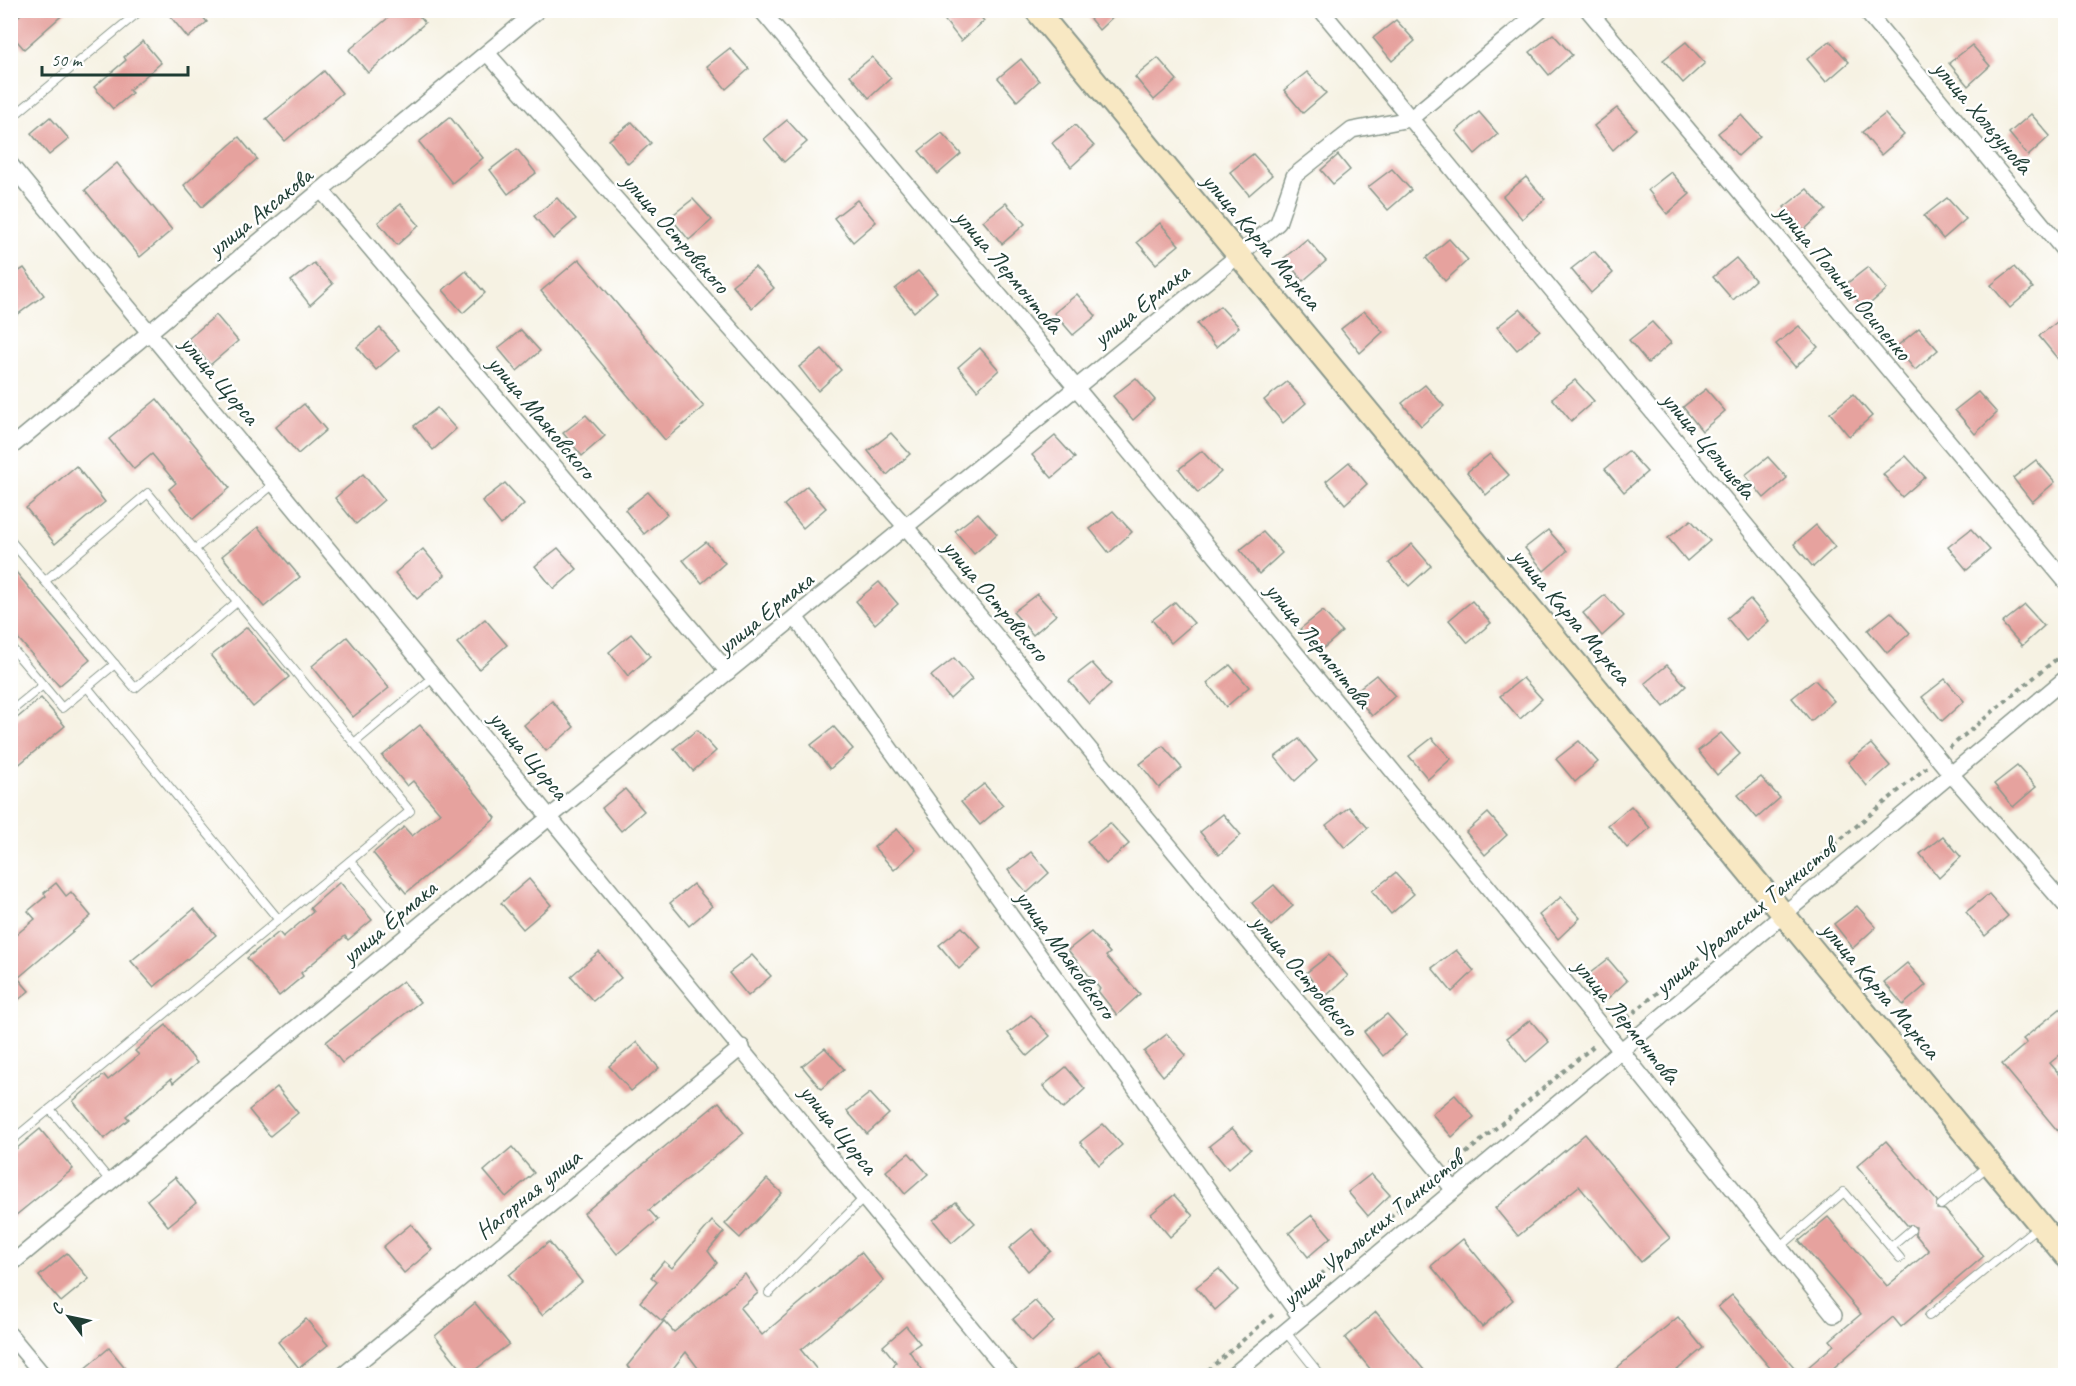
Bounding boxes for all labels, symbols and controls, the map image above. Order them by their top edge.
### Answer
scale bar [42,39,188,77]
text: 50 m [51,49,84,71]
street label: улица Хользунова [1925,52,2040,181]
street label: улица Аксакова [200,159,320,265]
street label: улица Островского [614,165,738,301]
street label: улица Карла Маркса [1194,165,1329,317]
street label: улица Полины Осипенко [1768,196,1919,368]
street label: улица Лермонтова [947,201,1071,340]
street label: улица Ермака [1085,256,1196,354]
street label: улица Щорса [173,328,267,432]
street label: улица Маяковского [480,347,604,487]
street label: улица Целищева [1654,384,1764,506]
street label: улица Островского [935,531,1057,668]
street label: улица Карла Маркса [1504,540,1639,692]
street label: улица Ермака [709,564,820,662]
street label: улица Лермонтова [1258,575,1380,715]
street label: улица Щорса [482,703,576,807]
street label: улица Уральских Танкистов [1647,829,1846,1003]
street label: улица Ермака [334,872,444,972]
street label: улица Маяковского [1008,882,1124,1027]
street label: улица Островского [1244,906,1366,1043]
street label: улица Карла Маркса [1813,914,1948,1066]
street label: улица Лермонтова [1566,951,1688,1091]
street label: улица Щорса [792,1076,885,1181]
street label: Нагорная улица [469,1141,588,1246]
street label: улица Уральских Танкистов [1274,1141,1473,1315]
north arrow [39,1287,99,1347]
text: С [47,1299,69,1318]

